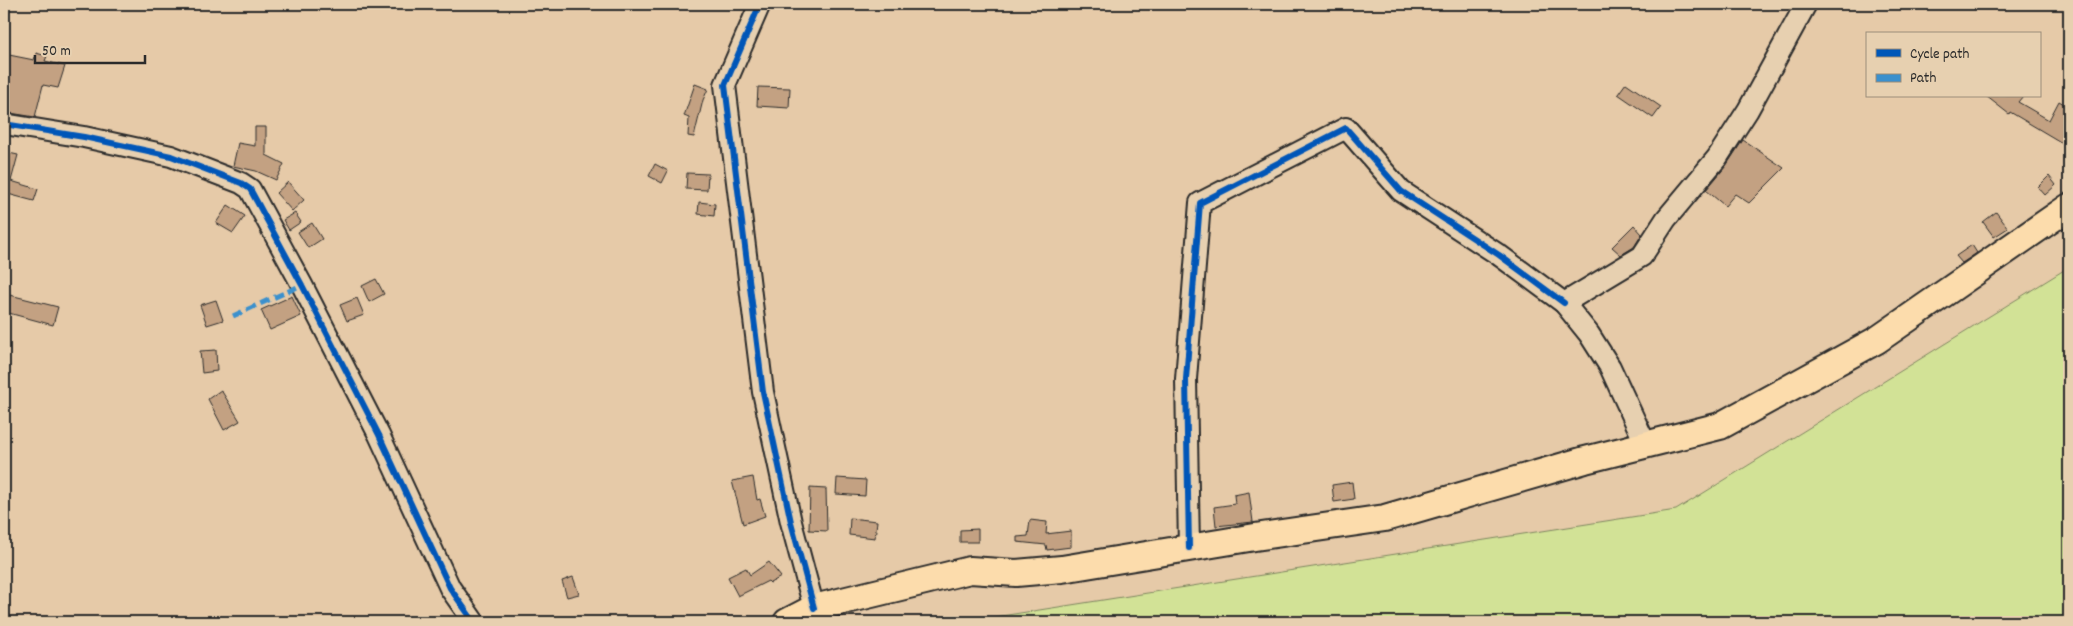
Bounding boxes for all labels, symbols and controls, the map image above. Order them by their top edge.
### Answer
scale bar [35,32,145,64]
legend [1866,32,2040,98]
text: 50 m [42,41,71,63]
text: Cycle path [1910,44,1970,66]
text: Path [1910,68,1936,90]

